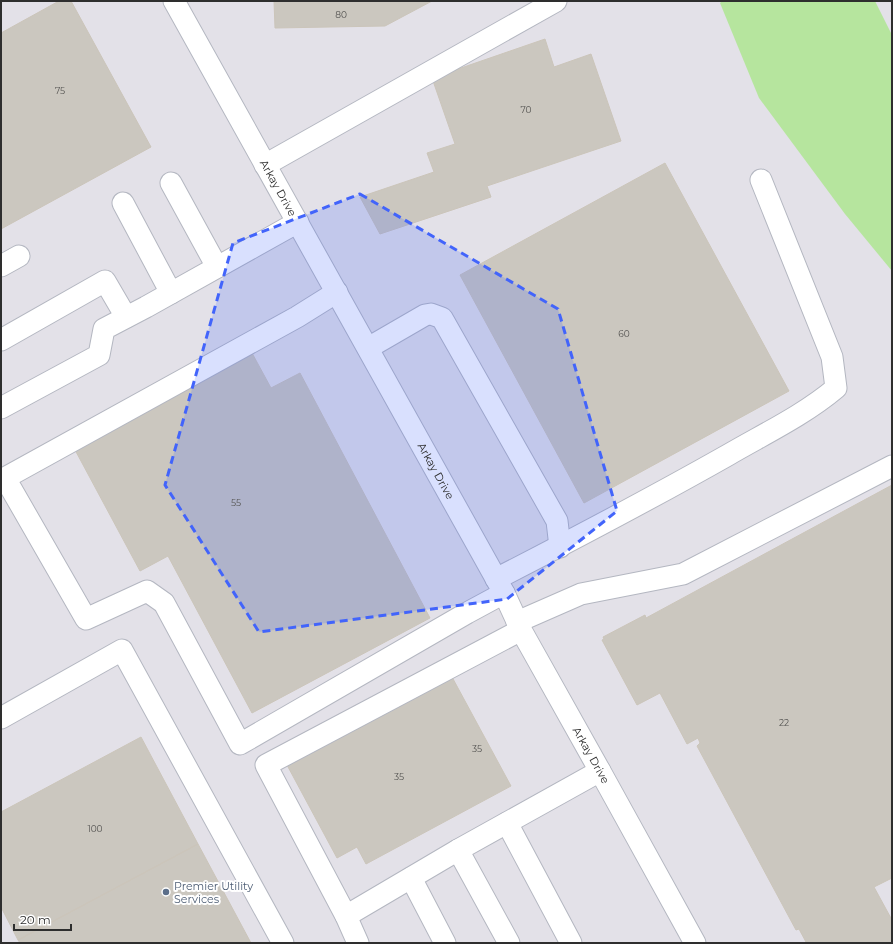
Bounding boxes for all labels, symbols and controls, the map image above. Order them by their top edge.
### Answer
house number: 80 [335,9,347,20]
house number: 75 [55,85,65,96]
house number: 70 [520,104,532,115]
street label: Arkay Drive [257,157,300,219]
house number: 60 [618,328,630,339]
street label: Arkay Drive [415,440,457,502]
house number: 55 [231,497,241,508]
house number: 22 [779,717,789,728]
street label: Arkay Drive [570,724,613,786]
house number: 35 [472,743,482,754]
house number: 35 [394,771,404,782]
house number: 100 [87,823,103,834]
place label: Premier Utility Services [174,879,253,906]
marker: Premier Utility Services [161,887,171,897]
scale bar [14,906,71,932]
text: 20 m [20,912,51,927]

